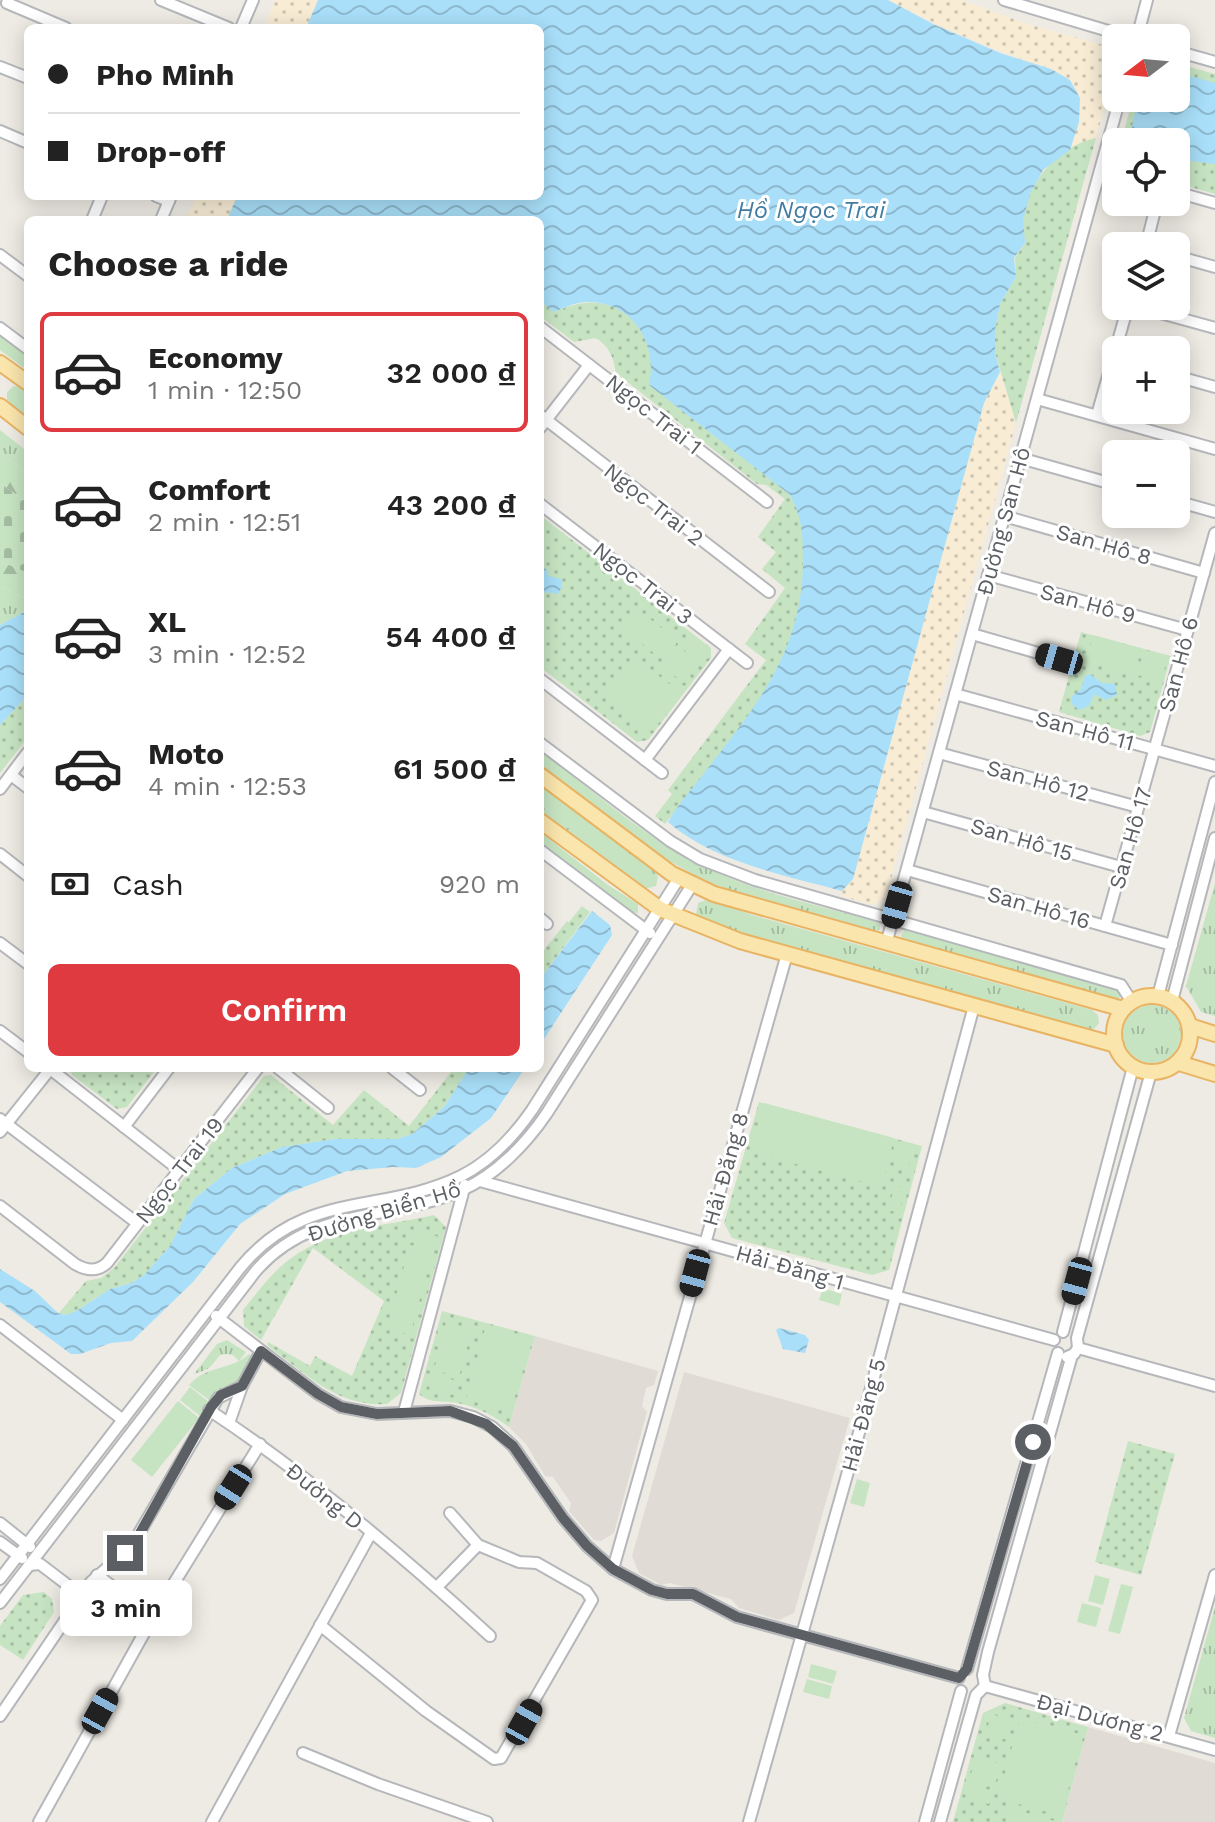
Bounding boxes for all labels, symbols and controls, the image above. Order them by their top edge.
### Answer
north arrow [1102,24,1190,112]
map controls [1102,24,1190,528]
text: Pho Minh [96,57,234,92]
button: locate [1102,128,1190,216]
text: Drop-off [96,134,225,169]
water label: Hồ Ngọc Trai [737,196,886,224]
button: layers [1102,232,1190,320]
text: Choose a ride [48,243,288,285]
icon: car [52,336,124,408]
button: + [1102,336,1190,424]
text: Economy [148,340,283,375]
text: 32 000 ₫ [387,355,516,390]
street label: Ngọc Trai 1 [601,369,706,459]
text: 1 min · 12:50 [148,375,302,405]
button: − [1102,440,1190,528]
street label: Đường San Hô [972,444,1035,598]
street label: Ngọc Trai 2 [599,458,708,551]
icon: car [52,468,124,540]
text: Comfort [148,472,270,507]
text: 43 200 ₫ [387,487,516,522]
text: 2 min · 12:51 [148,507,301,537]
street label: San Hô 8 [1053,519,1154,570]
street label: Ngọc Trai 3 [588,537,697,630]
street label: San Hô 9 [1037,579,1138,628]
icon: car [52,600,124,672]
text: XL [148,604,186,639]
street label: San Hô 6 [1154,614,1203,714]
text: 54 400 ₫ [386,619,516,654]
text: 3 min · 12:52 [148,639,306,669]
car [1033,641,1085,677]
street label: San Hô 11 [1033,705,1137,756]
icon: car [52,732,124,804]
text: Moto [148,736,224,771]
text: 61 500 ₫ [393,751,516,786]
street label: San Hô 12 [984,755,1092,806]
text: 4 min · 12:53 [148,771,307,801]
street label: San Hô 17 [1104,784,1157,892]
street label: San Hô 15 [968,813,1076,866]
icon: cash [48,862,92,906]
text: Cash [112,867,184,902]
text: 920 m [439,869,520,899]
car [879,879,915,931]
street label: San Hô 16 [985,881,1093,934]
button: Confirm [48,964,520,1056]
street label: Hải Đăng 8 [697,1110,754,1229]
street label: Ngọc Trai 19 [130,1112,229,1228]
street label: Đường Biển Hồ [304,1176,464,1247]
street label: Hải Đăng 1 [733,1240,847,1295]
car [677,1247,713,1299]
car [1059,1255,1095,1307]
street label: Hải Đăng 5 [836,1356,891,1474]
route start [1015,1424,1051,1460]
street label: Đường D [281,1458,368,1535]
car [210,1460,256,1514]
route end [107,1535,143,1571]
callout: 3 min [59,1581,191,1637]
text: 3 min [90,1593,162,1623]
car [78,1684,122,1738]
street label: Đại Dương 2 [1034,1689,1166,1746]
car [502,1695,546,1749]

